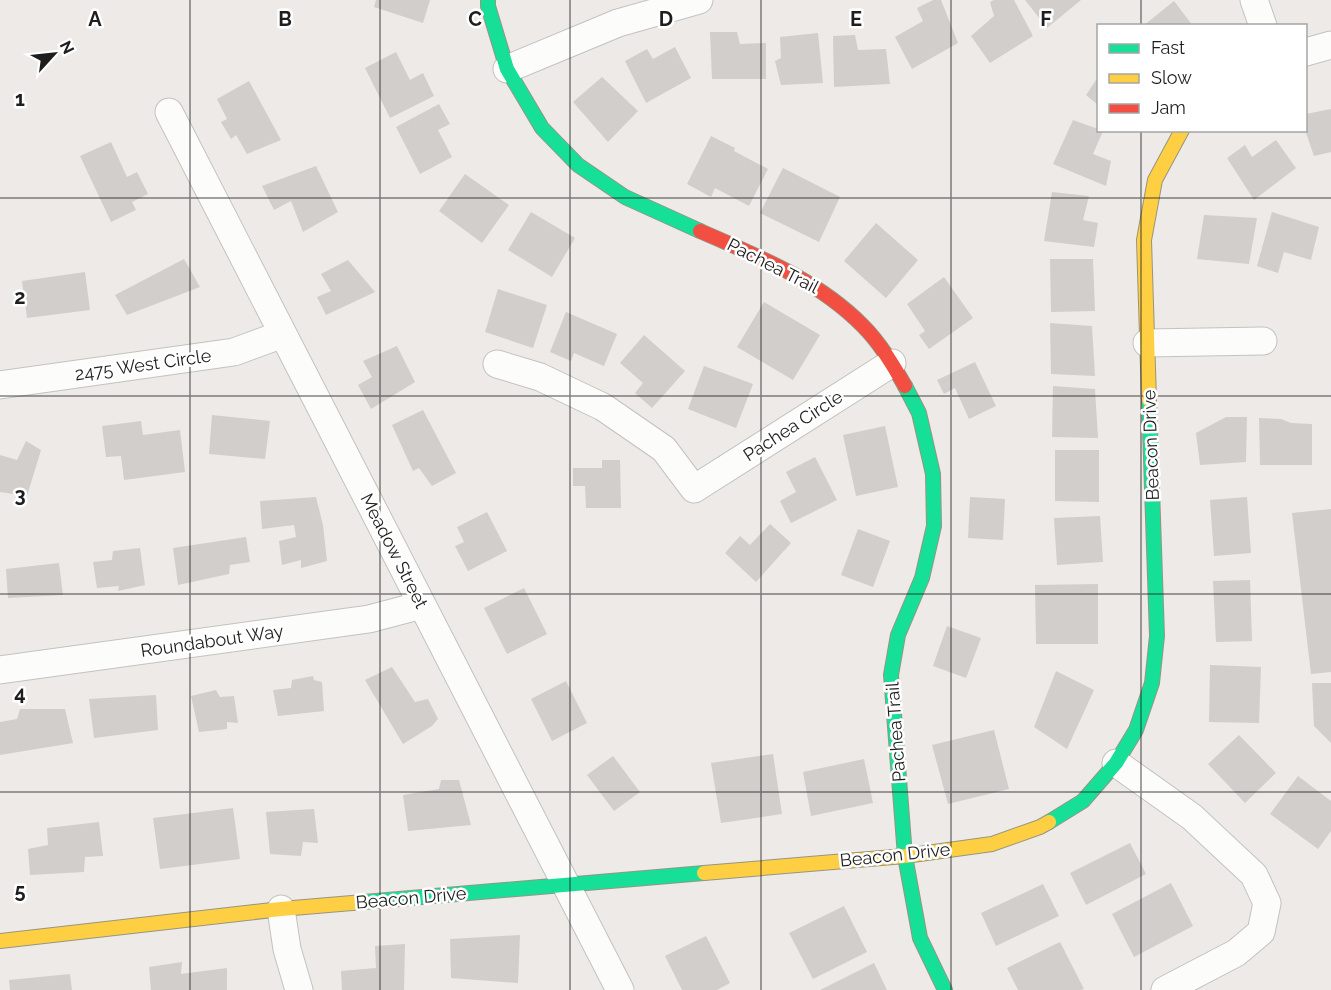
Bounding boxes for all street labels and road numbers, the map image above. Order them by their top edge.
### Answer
street label: Pachea Trail [724,233,823,298]
street label: 2475 West Circle [73,344,213,384]
street label: Pachea Circle [739,386,847,465]
street label: Beacon Drive [1138,389,1163,501]
street label: Meadow Street [356,490,432,612]
street label: Roundabout Way [139,620,285,661]
street label: Pachea Trail [882,681,909,783]
street label: Beacon Drive [839,838,952,871]
street label: Beacon Drive [355,882,468,913]

